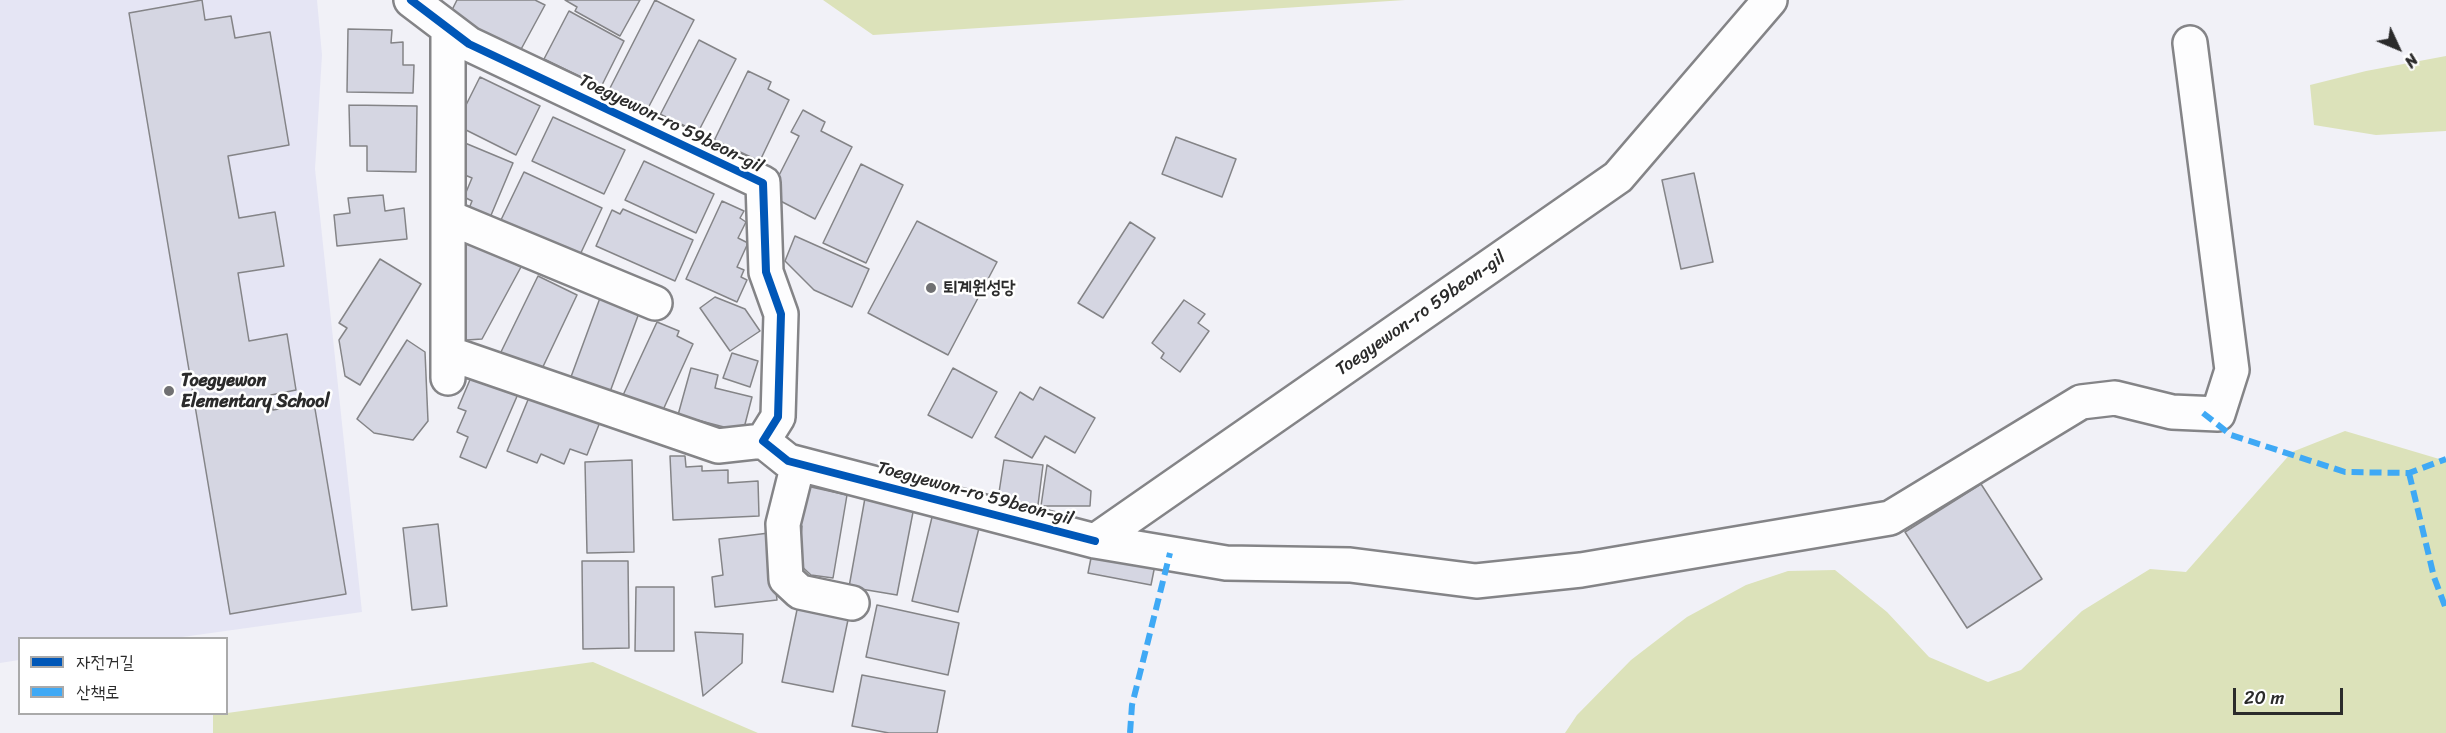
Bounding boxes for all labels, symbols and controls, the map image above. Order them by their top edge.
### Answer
north arrow [2368,18,2428,78]
text: N [2397,47,2426,75]
street label: Toegyewon-ro 59beon-gil [575,70,767,178]
street label: Toegyewon-ro 59beon-gil [1332,247,1510,381]
place label: 퇴계원성당 [943,277,1015,299]
marker: 퇴계원성당 [924,281,938,295]
place label: Toegyewon Elementary School [181,370,330,412]
marker: Toegyewon Elementary School [162,384,176,398]
street label: Toegyewon-ro 59beon-gil [875,457,1075,531]
legend [18,637,228,715]
text: 자전거길 [76,646,134,678]
text: 산책로 [76,676,119,708]
scale bar [2236,676,2346,714]
text: 20 m [2244,682,2284,714]

